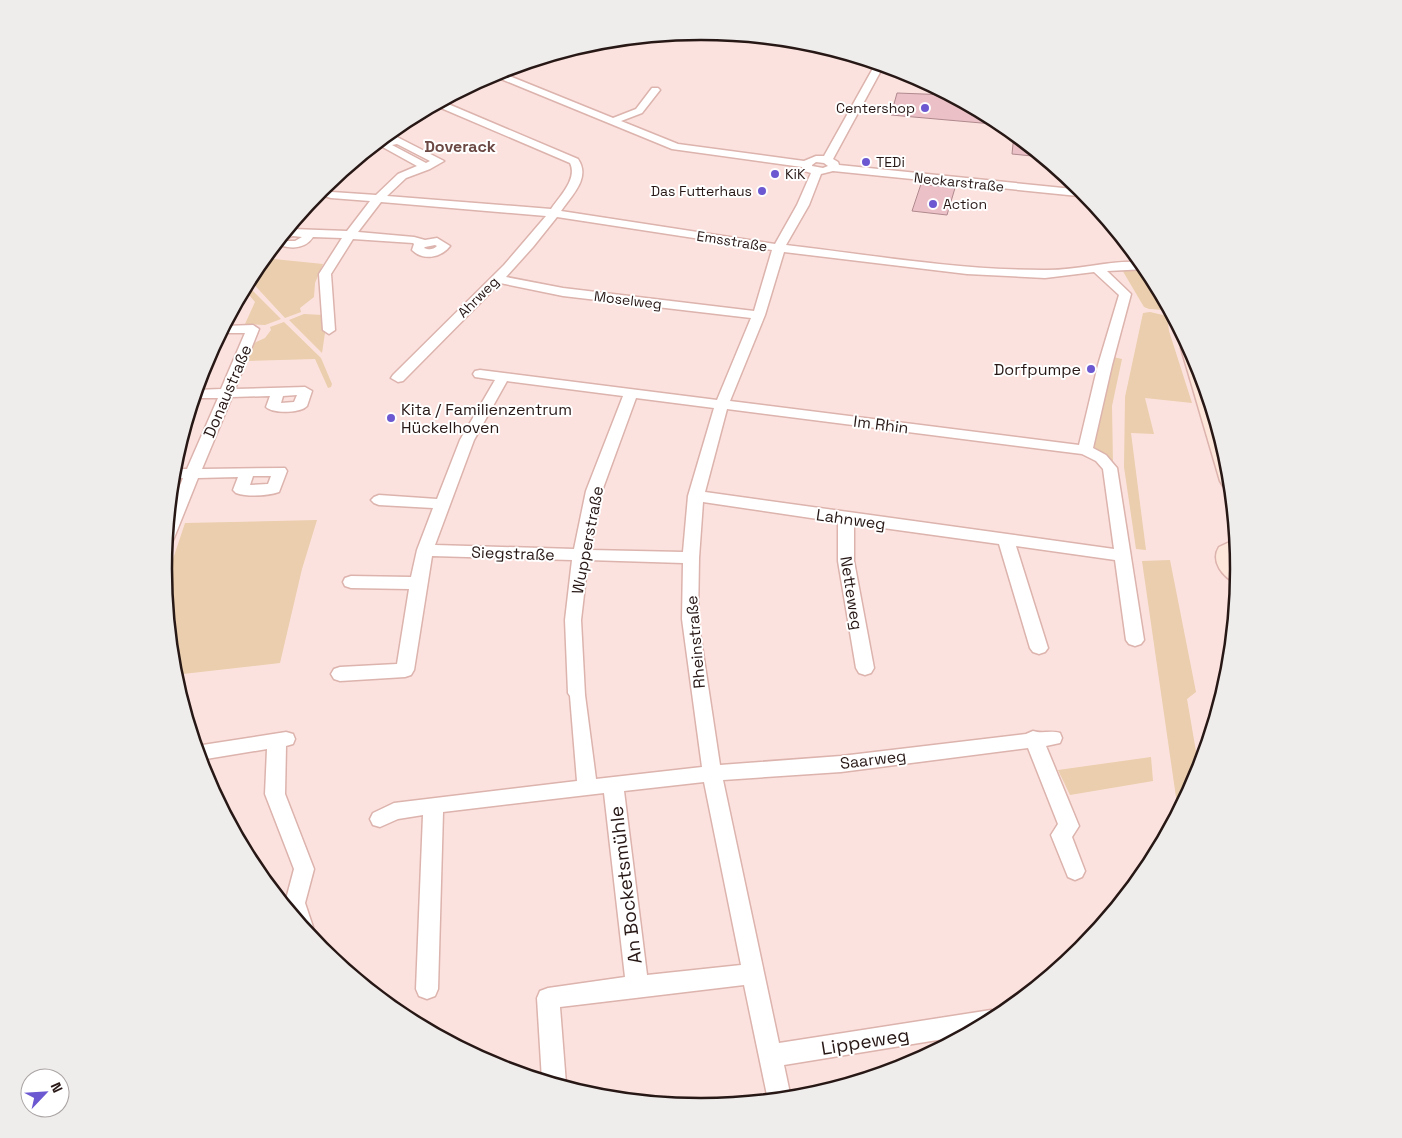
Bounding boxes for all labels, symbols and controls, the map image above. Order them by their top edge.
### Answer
place label: Centershop [836,99,915,117]
marker: Centershop [919,102,931,114]
district label: Doverack [424,136,496,157]
place label: TEDi [876,153,905,171]
marker: TEDi [860,156,872,168]
place label: KiK [785,165,806,183]
marker: KiK [769,168,781,180]
street label: Neckarstraße [913,168,1005,196]
place label: Das Futterhaus [651,182,752,200]
marker: Das Futterhaus [756,185,768,197]
place label: Action [943,195,987,213]
marker: Action [927,198,939,210]
street label: Emsstraße [695,227,769,255]
street label: Ahrweg [454,273,502,321]
street label: Moselweg [593,287,663,313]
street label: Donaustraße [198,341,257,441]
place label: Dorfpumpe [994,359,1081,380]
marker: Dorfpumpe [1085,363,1097,375]
place label: Kita / Familienzentrum Hückelhoven [401,399,572,438]
street label: Im Rhin [852,411,910,438]
marker: Kita / Familienzentrum Hückelhoven [385,412,397,424]
street label: Wupperstraße [567,484,608,596]
street label: Lahnweg [815,504,887,535]
street label: Siegstraße [471,542,555,565]
street label: Netteweg [835,555,868,631]
street label: Rheinstraße [681,595,710,689]
street label: Saarweg [839,745,907,774]
street label: An Bocketsmühle [603,805,648,965]
street label: Lippeweg [819,1022,911,1061]
north arrow [20,1068,70,1118]
text: N [47,1079,67,1096]

